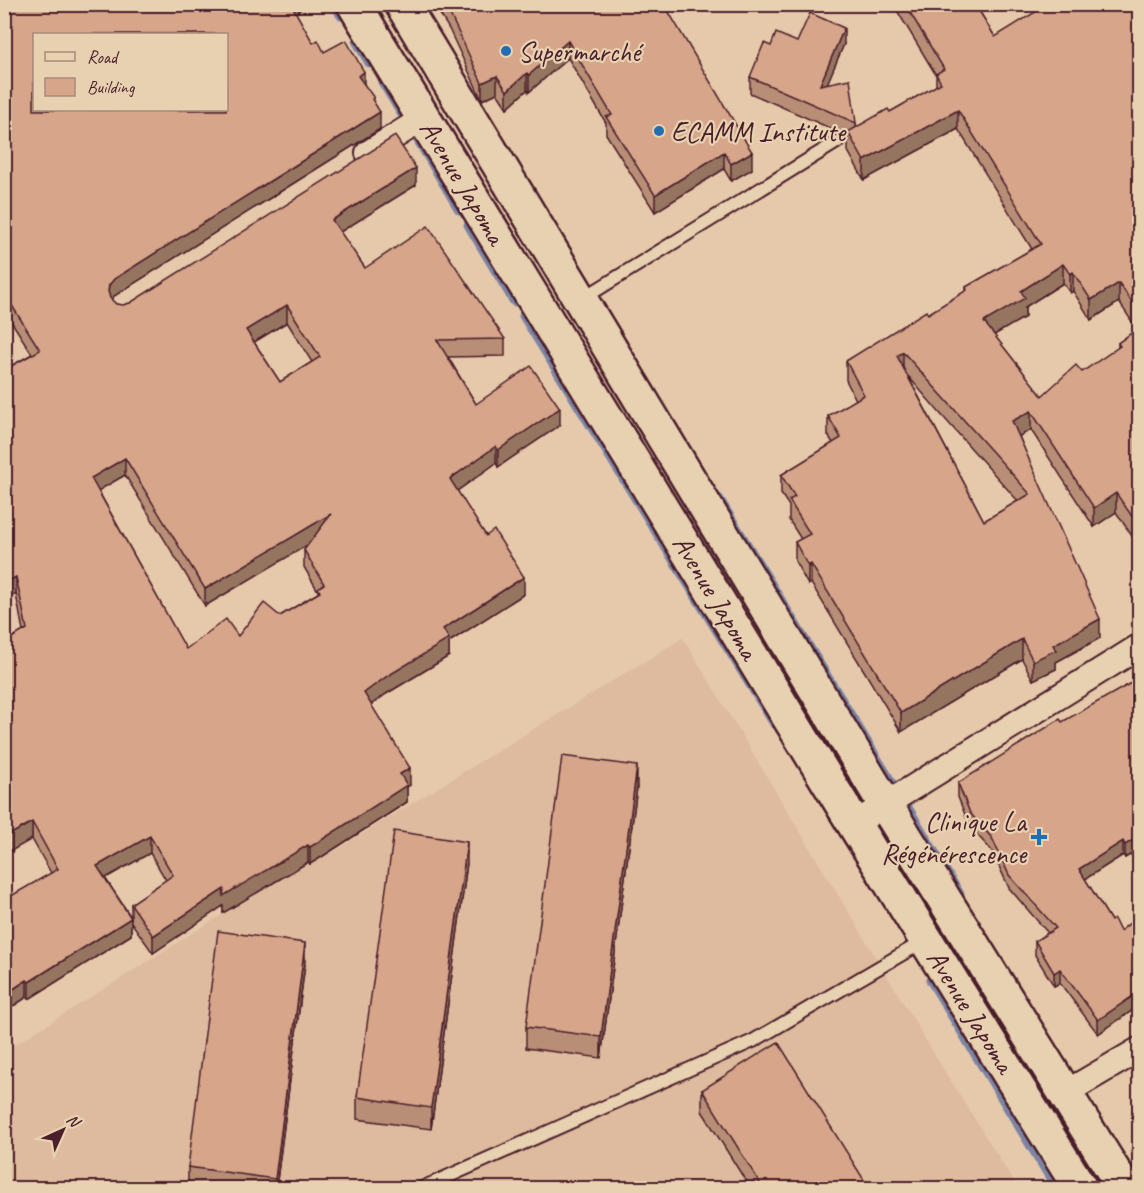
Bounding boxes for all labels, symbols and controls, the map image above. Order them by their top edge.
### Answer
legend [33,33,228,111]
place label: Supermarché [518,34,644,69]
marker: Supermarché [499,44,513,58]
text: Road [87,46,120,68]
text: Building [87,76,136,98]
street label: Avenue Japoma [412,113,515,253]
place label: ECAMM Institute [671,114,847,149]
marker: ECAMM Institute [652,124,666,138]
street label: Avenue Japoma [665,528,768,668]
place label: Clinique La Régénérescence [881,804,1028,871]
marker: Clinique La Régénérescence [1030,828,1048,846]
street label: Avenue Japoma [919,943,1024,1081]
north arrow [33,1100,93,1160]
text: N [62,1110,86,1133]

